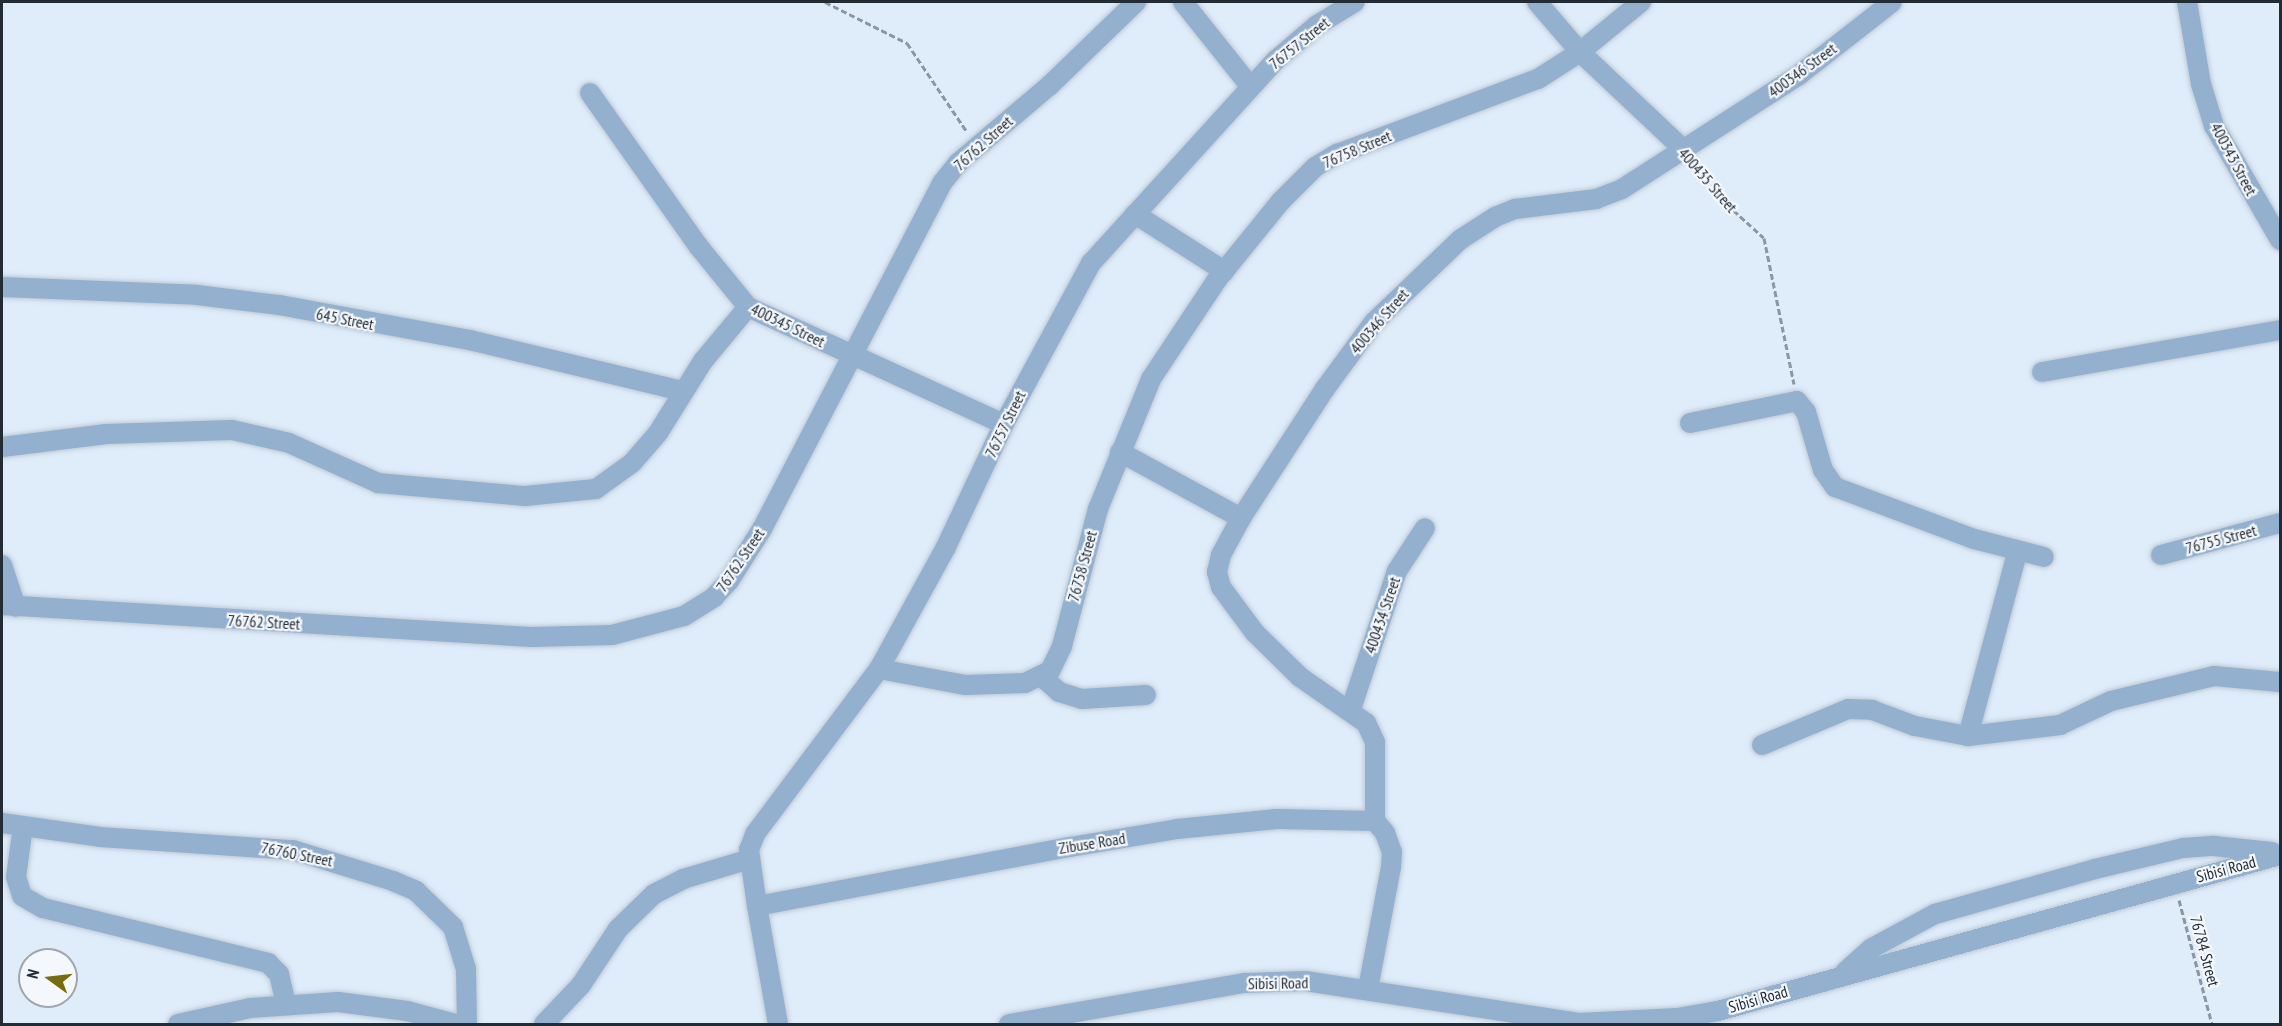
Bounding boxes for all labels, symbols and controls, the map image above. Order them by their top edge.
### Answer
street label: 76757 Street [1265,13,1333,73]
street label: 400346 Street [1764,39,1840,101]
street label: 76762 Street [950,112,1016,174]
street label: 400343 Street [2207,119,2261,199]
street label: 76758 Street [1320,126,1394,172]
street label: 400435 Street [1675,144,1741,216]
street label: 400346 Street [1346,285,1412,357]
street label: 400345 Street [748,299,828,351]
street label: 645 Street [315,304,375,334]
street label: 76757 Street [980,387,1030,461]
street label: 76755 Street [2183,520,2259,558]
street label: 76762 Street [712,525,768,595]
street label: 76758 Street [1063,528,1101,604]
street label: 400434 Street [1360,574,1404,656]
street label: 76762 Street [227,611,301,633]
street label: Zibuse Road [1057,828,1127,858]
street label: 76760 Street [260,838,334,870]
street label: Sibisi Road [2194,852,2258,886]
street label: 76784 Street [2186,913,2224,989]
north arrow [18,948,78,1008]
text: N [22,967,43,981]
street label: Sibisi Road [1248,973,1308,993]
street label: Sibisi Road [1726,981,1790,1017]

